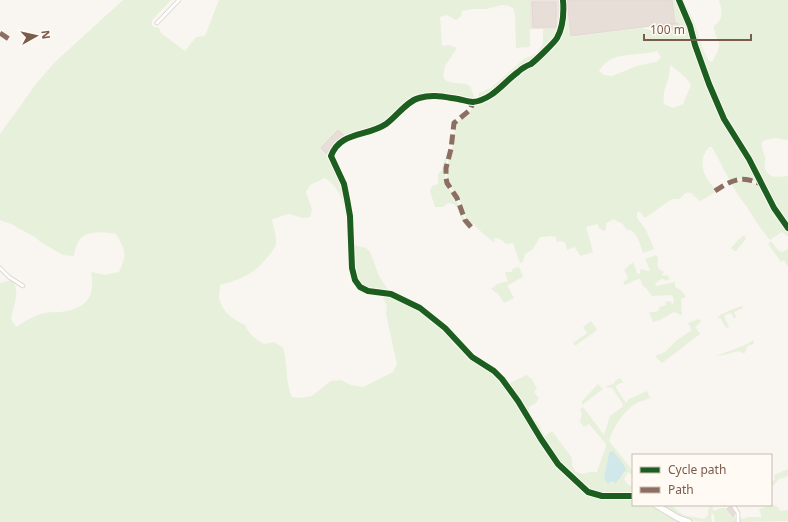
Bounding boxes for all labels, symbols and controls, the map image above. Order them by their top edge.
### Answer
north arrow [16,16,56,56]
scale bar [644,16,751,42]
text: 100 m [650,21,685,38]
text: N [38,29,54,40]
legend [632,454,772,506]
text: Cycle path [668,461,726,478]
text: Path [668,481,694,498]

